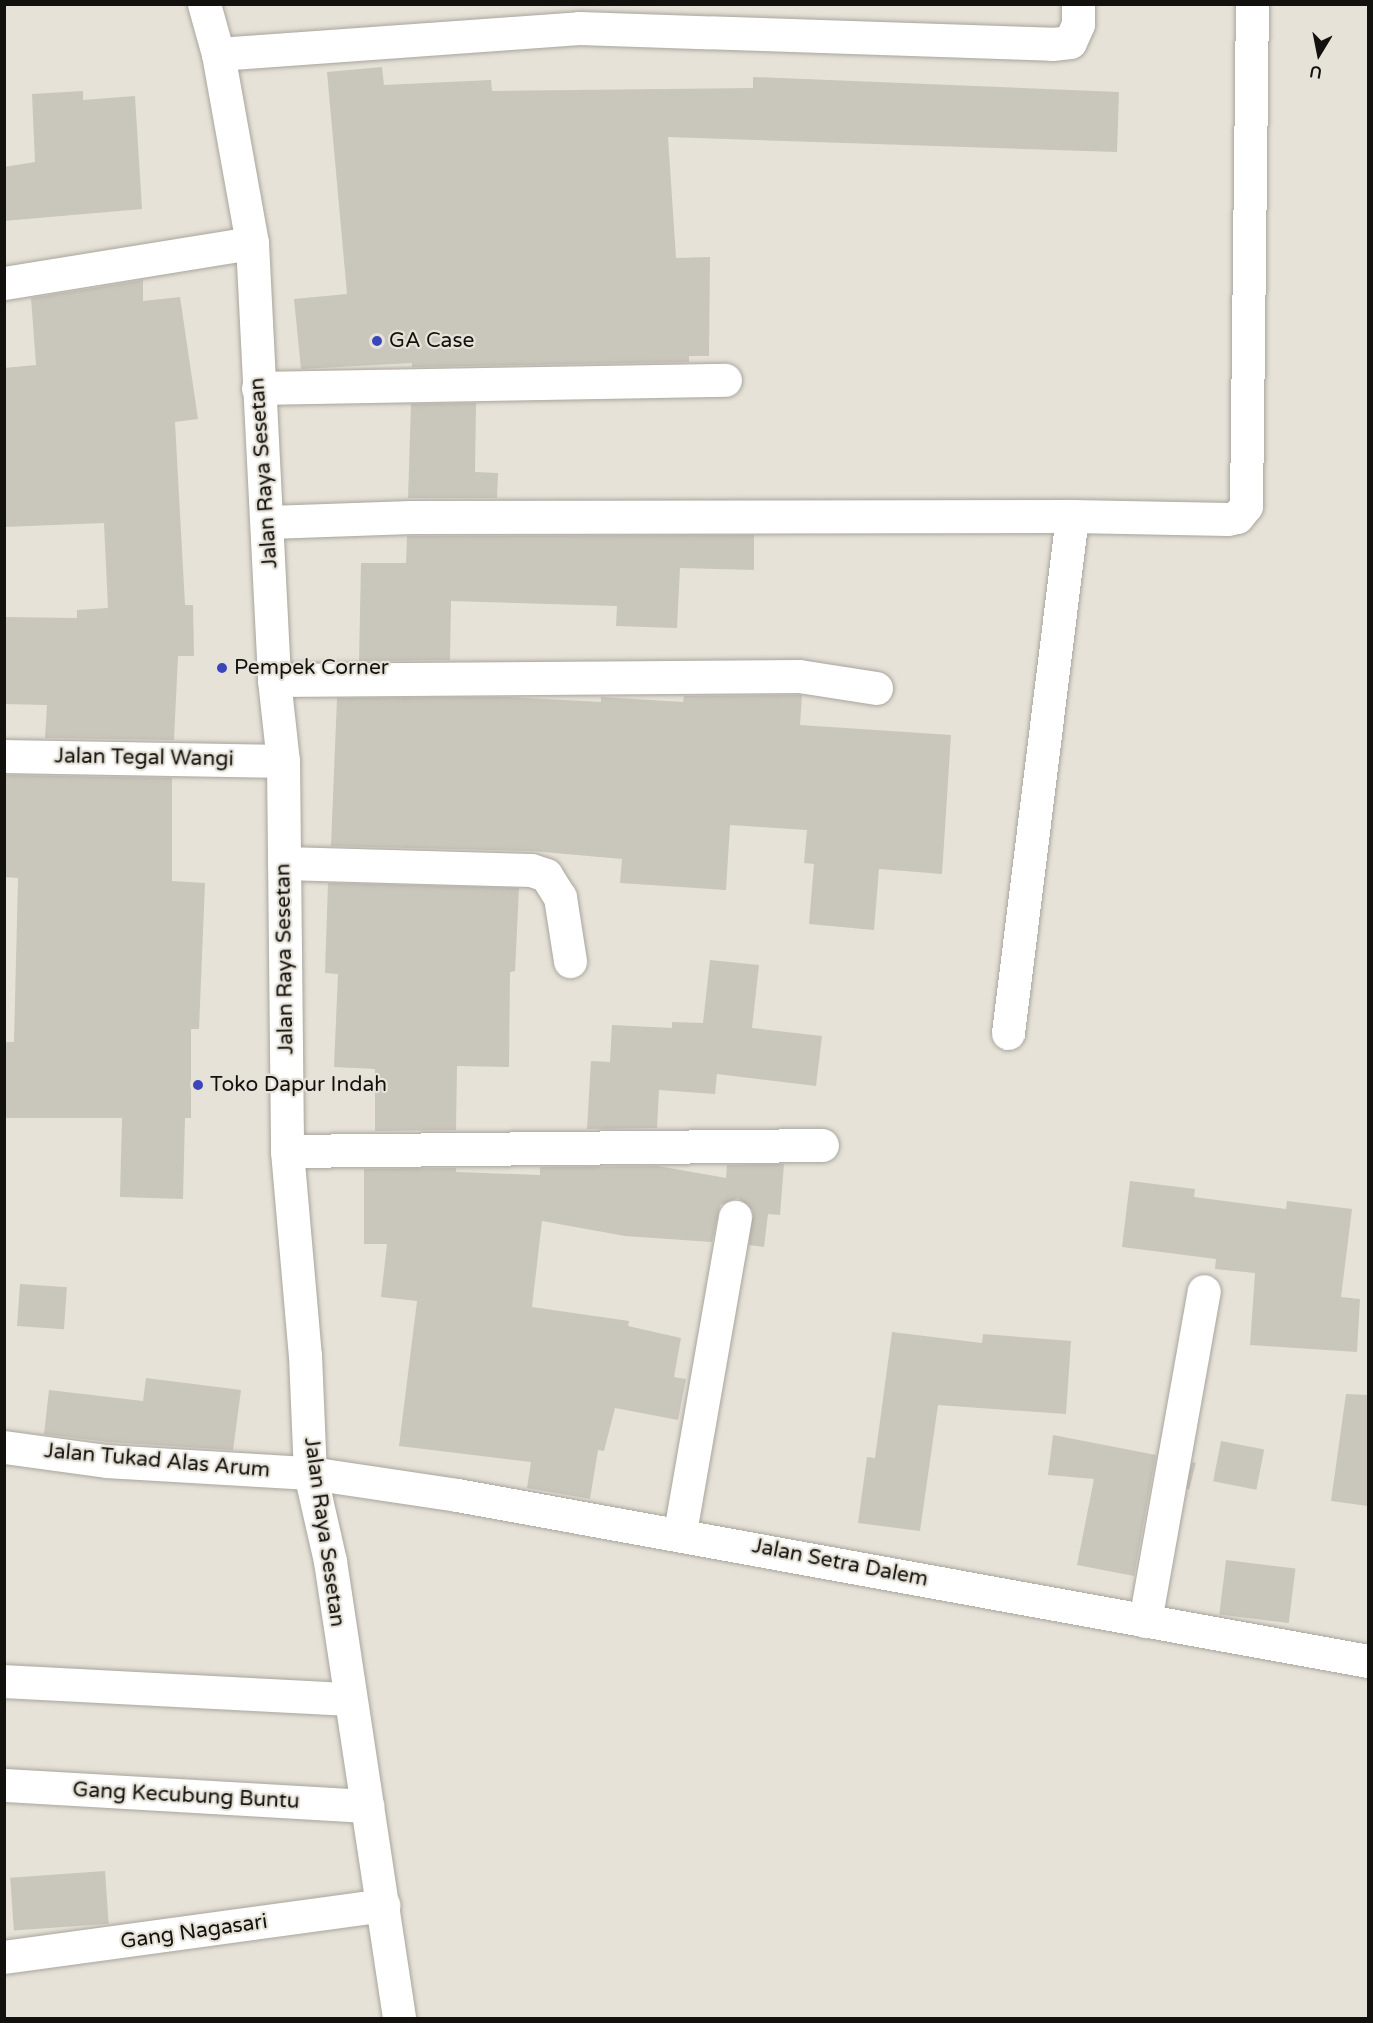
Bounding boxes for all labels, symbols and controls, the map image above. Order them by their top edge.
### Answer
north arrow [1289,24,1349,84]
text: U [1308,61,1324,83]
place label: GA Case [389,328,474,354]
marker: GA Case [370,334,384,348]
street label: Jalan Raya Sesetan [245,377,283,569]
place label: Pempek Corner [234,655,389,681]
marker: Pempek Corner [215,661,229,675]
street label: Jalan Tegal Wangi [54,744,234,772]
street label: Jalan Raya Sesetan [271,863,299,1055]
place label: Toko Dapur Indah [210,1072,387,1098]
marker: Toko Dapur Indah [191,1078,205,1092]
street label: Jalan Raya Sesetan [298,1436,350,1628]
street label: Jalan Tukad Alas Arum [43,1439,271,1483]
street label: Jalan Setra Dalem [750,1534,930,1592]
street label: Gang Kecubung Buntu [72,1777,300,1815]
street label: Gang Nagasari [119,1909,269,1955]

